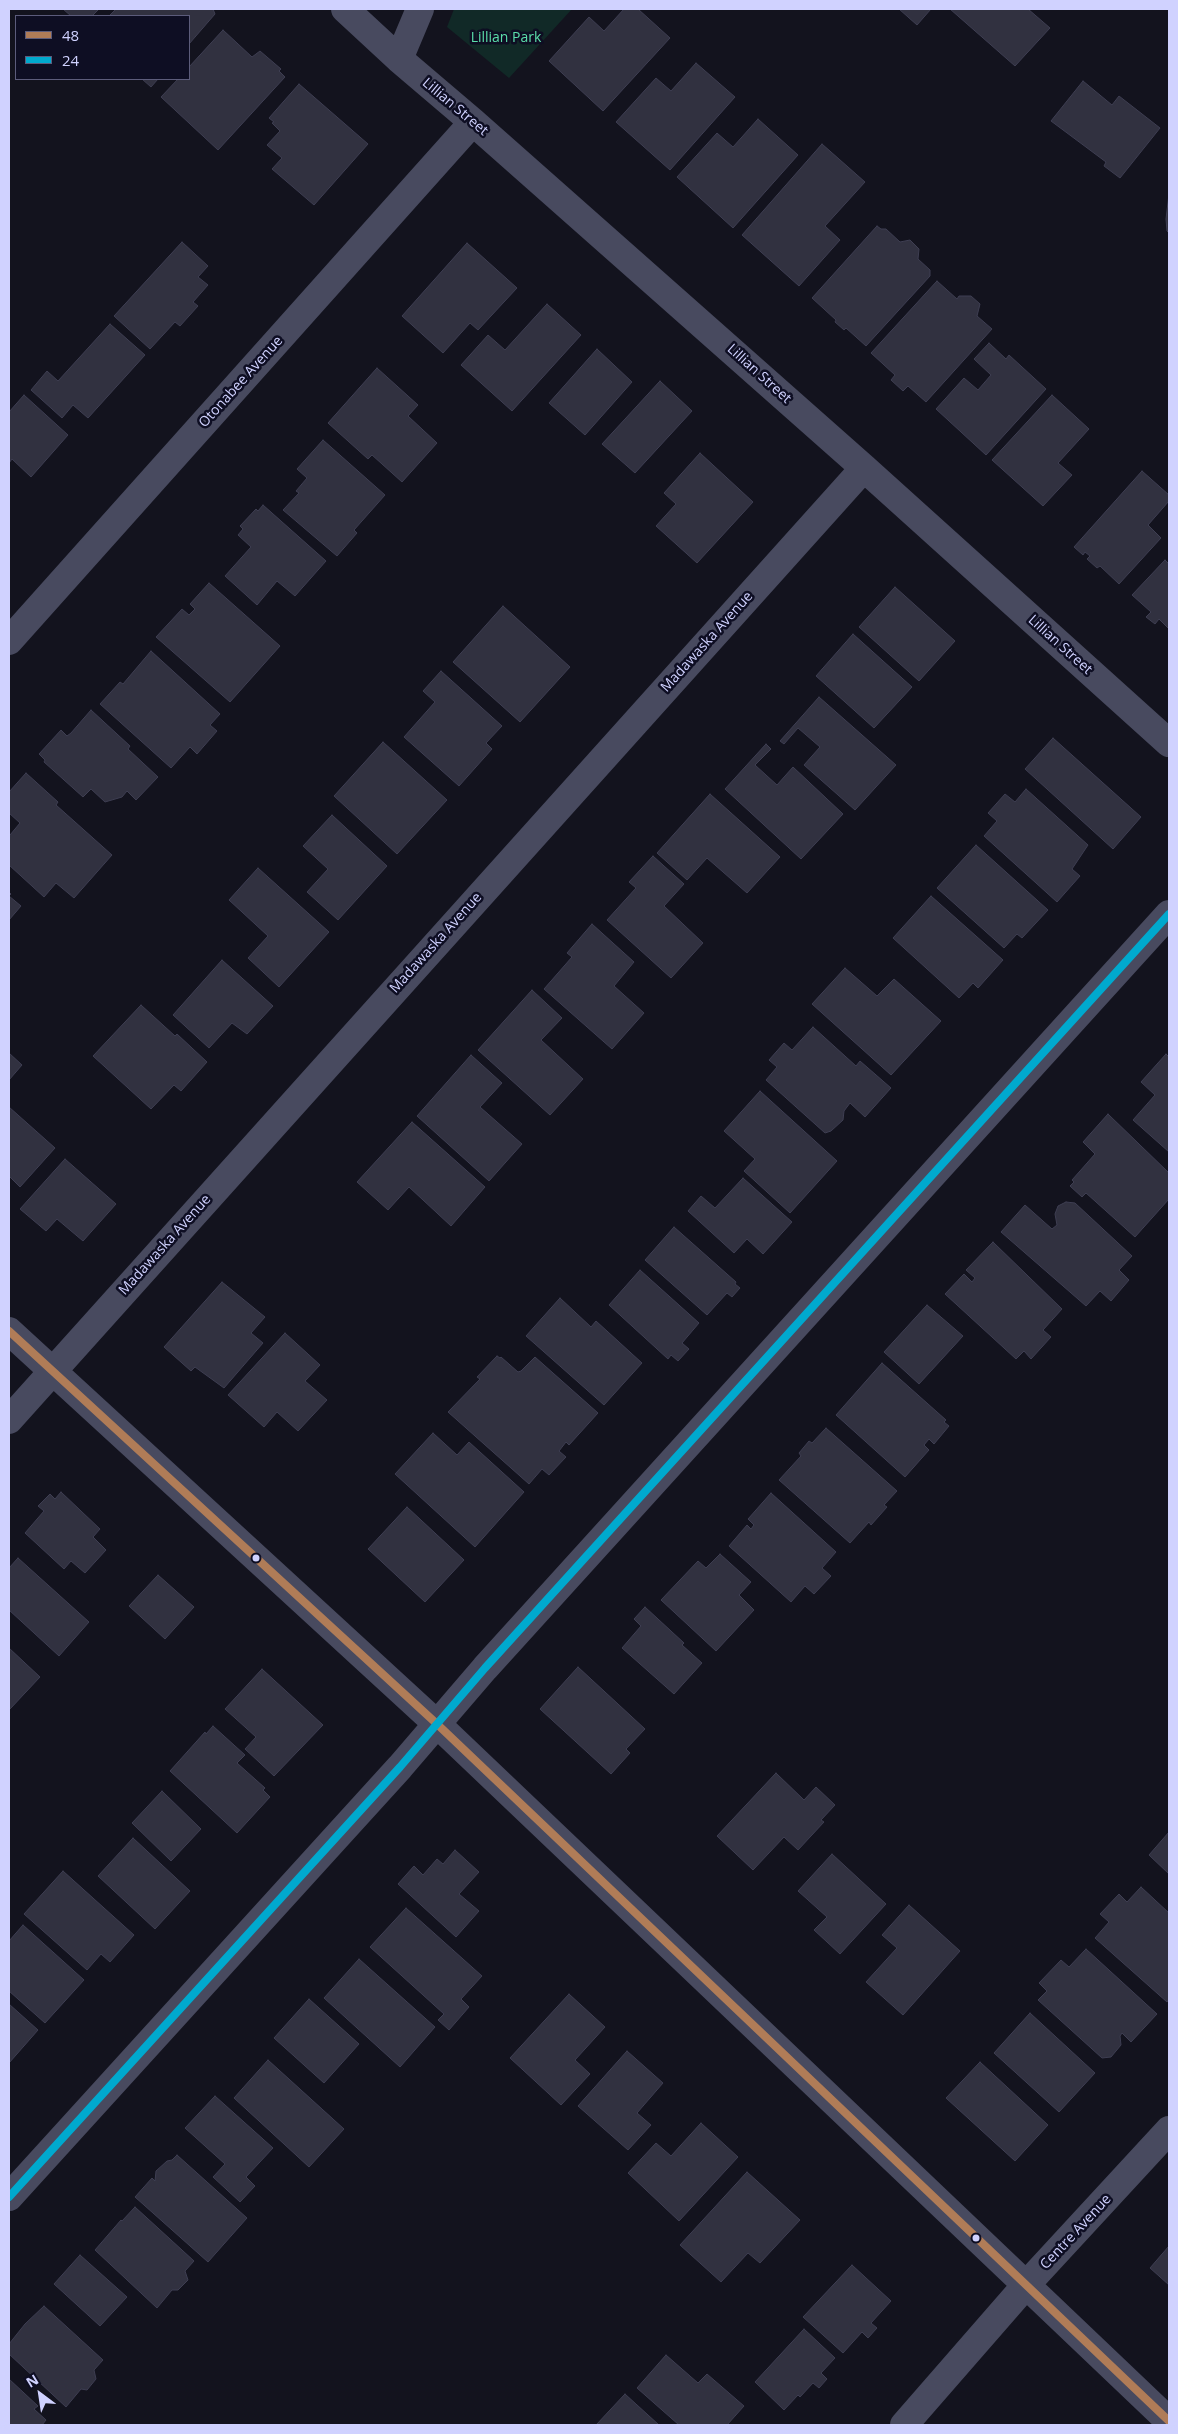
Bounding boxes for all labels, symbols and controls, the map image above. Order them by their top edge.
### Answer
legend [15,15,190,80]
text: 48 [62,25,79,45]
park label: Lillian Park [471,30,541,46]
text: 24 [62,50,79,70]
street label: Lillian Street [419,75,491,139]
street label: Otonabee Avenue [196,333,286,431]
street label: Lillian Street [723,341,795,407]
street label: Madawaska Avenue [657,588,757,696]
street label: Lillian Street [1024,612,1096,678]
street label: Madawaska Avenue [386,889,486,997]
street label: Madawaska Avenue [115,1191,215,1299]
unlabelled marker [251,1553,261,1563]
street label: Centre Avenue [1037,2191,1115,2273]
unlabelled marker [971,2233,981,2243]
north arrow [15,2369,65,2419]
text: N [22,2370,42,2392]

